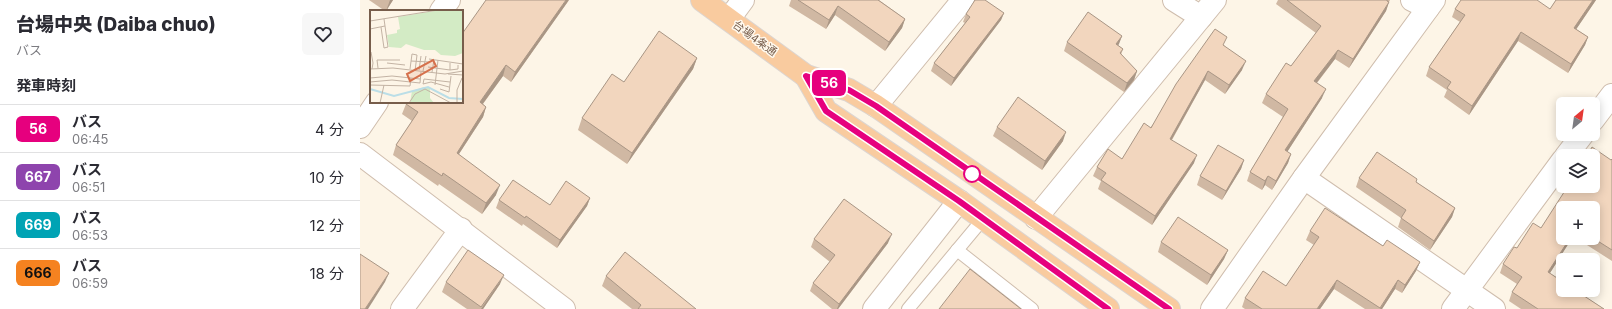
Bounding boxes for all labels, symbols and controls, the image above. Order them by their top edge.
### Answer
inset map [370,10,463,103]
text: 台場中央 (Daiba chuo) [16,13,216,36]
button: heart [302,13,344,55]
street label: 台場4条通 [730,17,780,59]
text: バス [16,42,42,58]
line badge: 56 [811,70,847,96]
text: 56 [820,74,838,91]
text: 発車時刻 [16,76,76,95]
north arrow [1556,97,1600,141]
map controls [1556,97,1600,297]
text: バス [72,112,102,131]
text: 56 [29,120,47,137]
text: 4 分 [315,120,344,139]
text: 06:45 [72,131,108,147]
button: layers [1556,149,1600,193]
text: バス [72,160,102,179]
unlabelled marker [963,165,981,183]
text: 667 [25,168,51,185]
text: 10 分 [309,168,344,187]
text: 06:51 [72,179,105,195]
button: + [1556,201,1600,245]
text: バス [72,208,102,227]
text: 669 [24,216,52,233]
text: 12 分 [310,216,344,235]
text: 06:53 [72,227,108,243]
button: − [1556,253,1600,297]
text: バス [72,256,102,275]
text: 666 [24,264,52,281]
text: 18 分 [309,264,344,283]
text: 06:59 [72,275,108,291]

